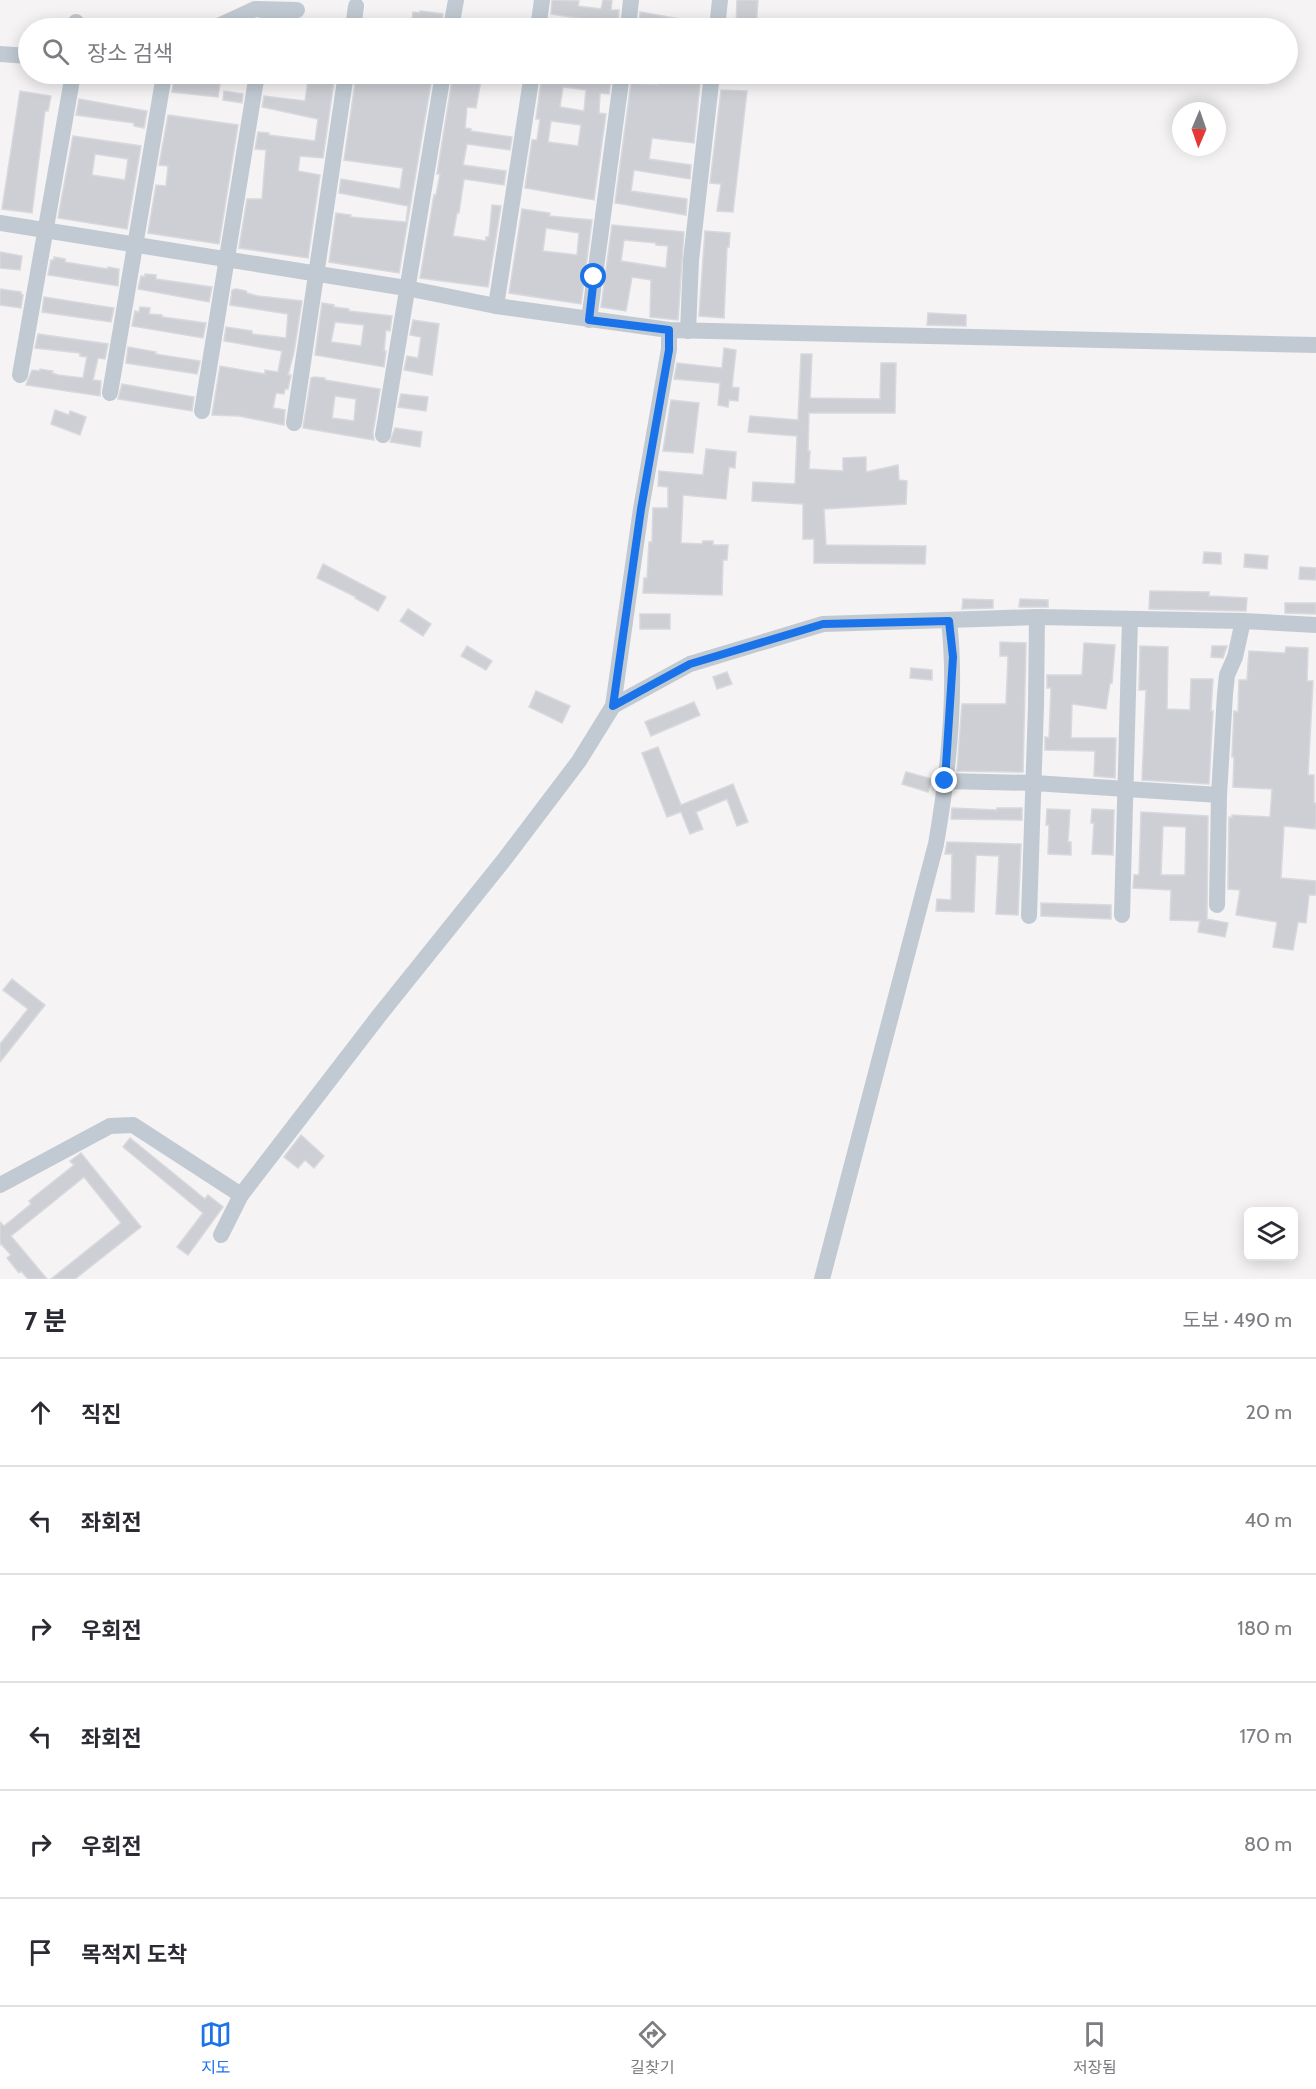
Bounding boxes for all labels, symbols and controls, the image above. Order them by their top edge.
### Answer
search box [18,18,1298,84]
icon: search [39,35,72,68]
text: 장소 검색 [87,40,173,67]
north arrow [1172,102,1226,156]
route start [580,263,606,289]
route end [931,767,957,793]
map controls [1244,1207,1298,1261]
button: layers [1244,1207,1298,1261]
text: 7 분 [24,1305,67,1337]
text: 도보 · 490 m [1183,1308,1292,1332]
icon: ahead [24,1396,57,1429]
text: 20 m [1246,1400,1292,1424]
text: 직진 [81,1401,121,1428]
icon: left [24,1504,57,1537]
text: 40 m [1244,1508,1292,1532]
text: 좌회전 [81,1509,142,1536]
icon: right [24,1612,57,1645]
text: 180 m [1237,1616,1292,1640]
text: 우회전 [81,1617,142,1644]
icon: left [24,1720,57,1753]
text: 170 m [1240,1724,1292,1748]
text: 좌회전 [81,1725,142,1752]
icon: right [24,1828,57,1861]
text: 80 m [1244,1832,1292,1856]
text: 우회전 [81,1833,142,1860]
icon: arrive [24,1936,57,1969]
text: 목적지 도착 [81,1941,187,1968]
tab: 지도 [199,2018,232,2078]
tab: 길찾기 [630,2018,675,2078]
tab: 저장됨 [1073,2018,1117,2078]

